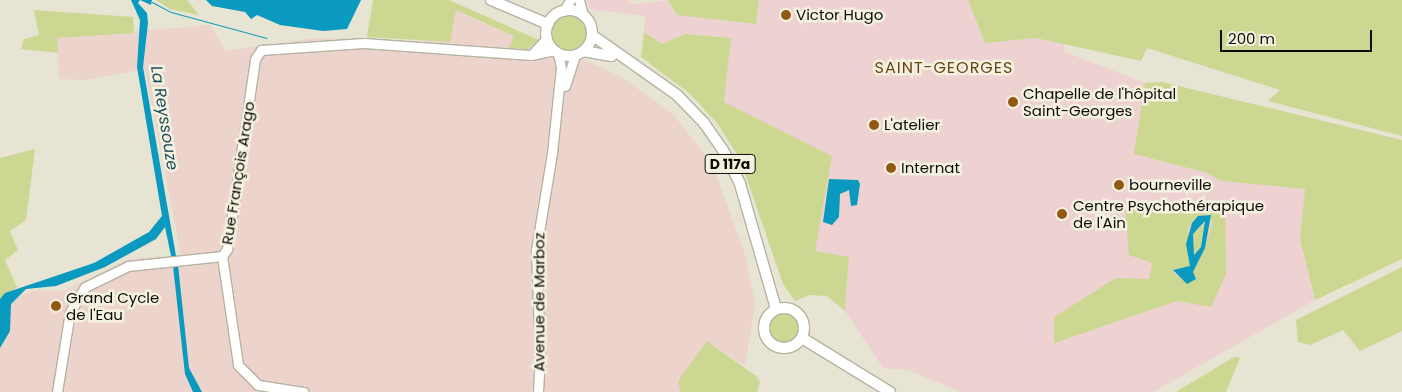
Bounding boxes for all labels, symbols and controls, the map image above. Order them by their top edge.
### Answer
place label: Victor Hugo [796,6,883,24]
marker: Victor Hugo [780,9,792,21]
scale bar [1222,20,1374,52]
text: 200 m [1228,28,1275,49]
district label: SAINT-GEORGES [873,58,1015,78]
water label: La Reyssouze [146,64,182,172]
place label: Chapelle de l'hôpital Saint-Georges [1023,84,1176,119]
marker: Chapelle de l'hôpital Saint-Georges [1007,96,1019,108]
street label: Rue François Arago [218,100,258,246]
place label: L'atelier [884,116,940,134]
marker: L'atelier [868,119,880,131]
road number: D 117a [704,152,756,175]
place label: Internat [901,159,960,177]
marker: Internat [885,162,897,174]
place label: bourneville [1129,176,1212,194]
marker: bourneville [1113,179,1125,191]
place label: Centre Psychothérapique de l'Ain [1073,196,1264,231]
marker: Centre Psychothérapique de l'Ain [1055,207,1069,221]
street label: Avenue de Marboz [530,233,548,371]
place label: Grand Cycle de l'Eau [66,288,159,323]
marker: Grand Cycle de l'Eau [50,300,62,312]

